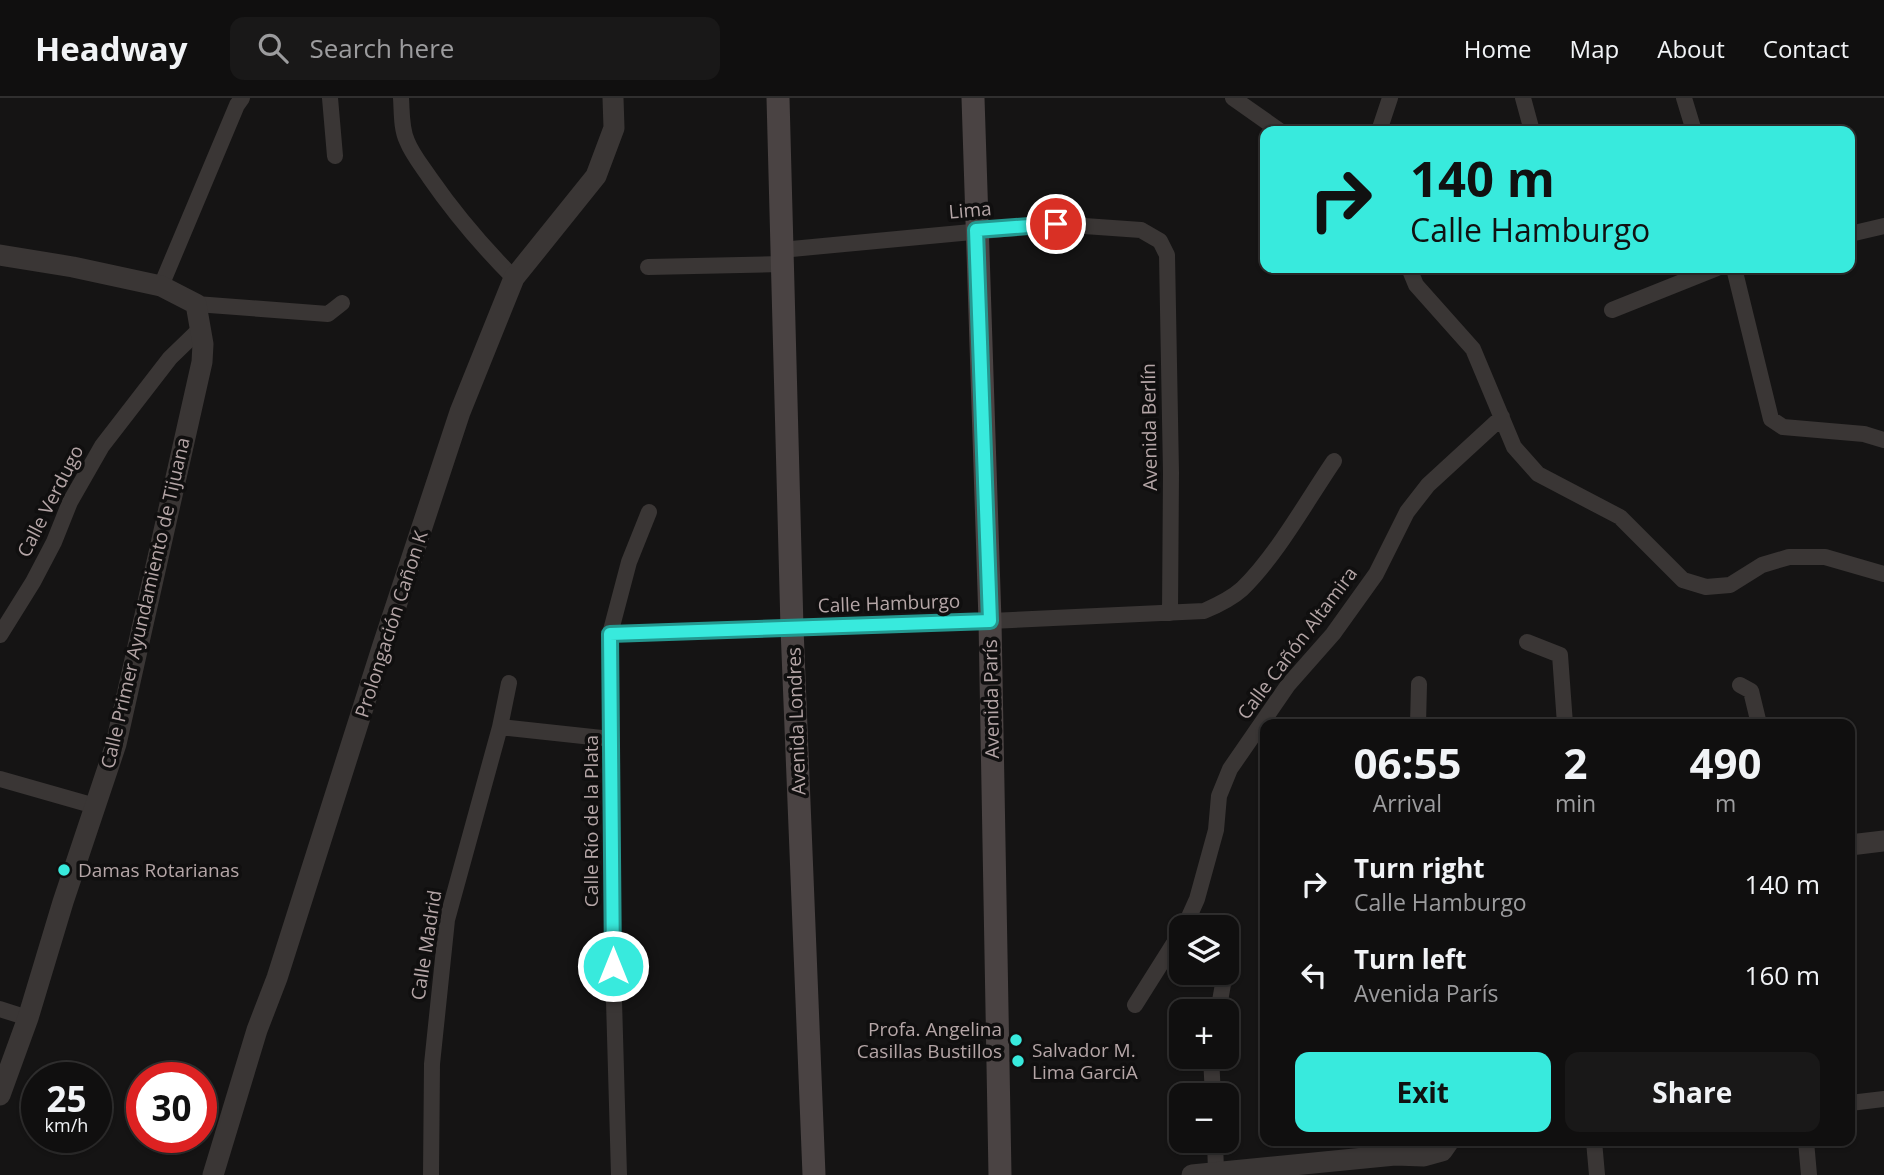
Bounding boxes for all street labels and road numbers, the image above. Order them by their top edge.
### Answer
street label: Lima [948,195,992,225]
street label: Avenida Berlín [1135,363,1163,491]
street label: Calle Primer Ayundamiento de Tijuana [94,435,196,771]
street label: Calle Verdugo [11,441,89,561]
street label: Prolongación Cañon K [348,527,434,721]
street label: Calle Cañón Altamira [1231,561,1363,725]
street label: Calle Hamburgo [817,588,961,618]
street label: Avenida París [977,639,1005,759]
street label: Avenida Londres [780,647,812,795]
street label: Calle Río de la Plata [578,735,604,907]
street label: Calle Madrid [404,888,448,1002]

